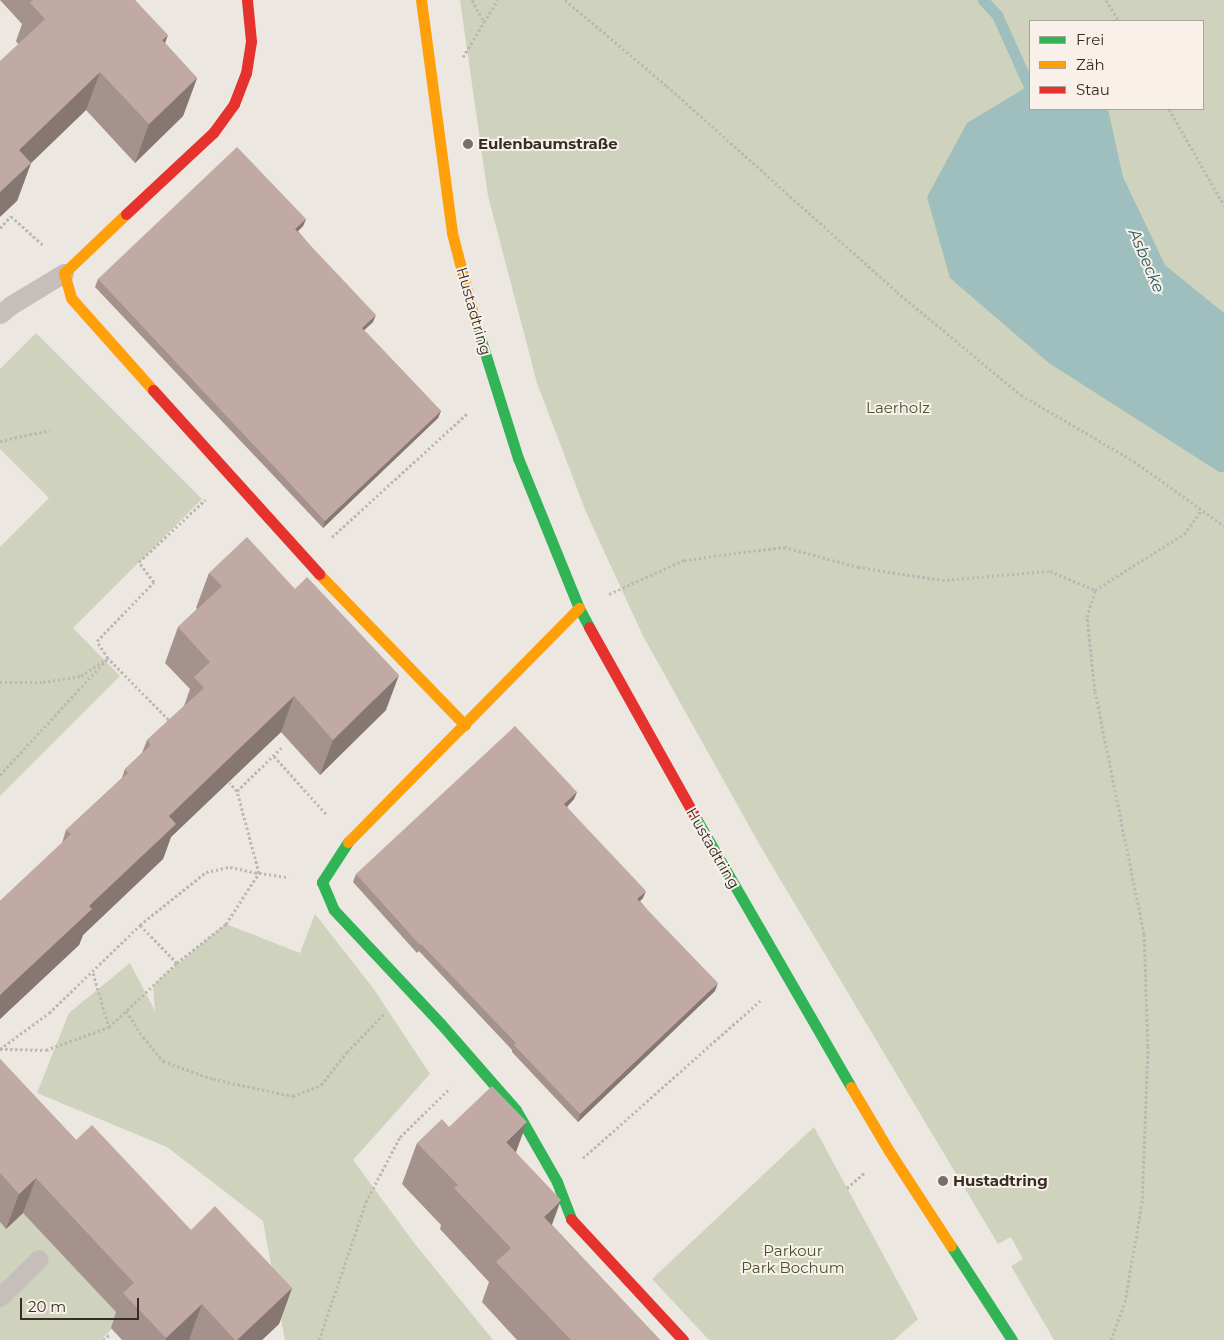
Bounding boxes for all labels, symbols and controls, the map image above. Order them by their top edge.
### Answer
legend [1029,20,1204,110]
text: Frei [1076,30,1104,49]
text: Zäh [1076,55,1105,74]
text: Stau [1076,80,1110,99]
place label: Eulenbaumstraße [478,135,618,153]
marker: Eulenbaumstraße [462,138,474,150]
water label: Asbecke [1124,226,1168,296]
street label: Hustadtring [453,265,495,357]
park label: Laerholz [866,399,930,417]
street label: Hustadtring [683,804,743,892]
place label: Hustadtring [953,1172,1048,1190]
marker: Hustadtring [937,1175,949,1187]
park label: Parkour Park Bochum [741,1241,845,1276]
scale bar [22,1288,141,1320]
text: 20 m [28,1297,66,1316]

